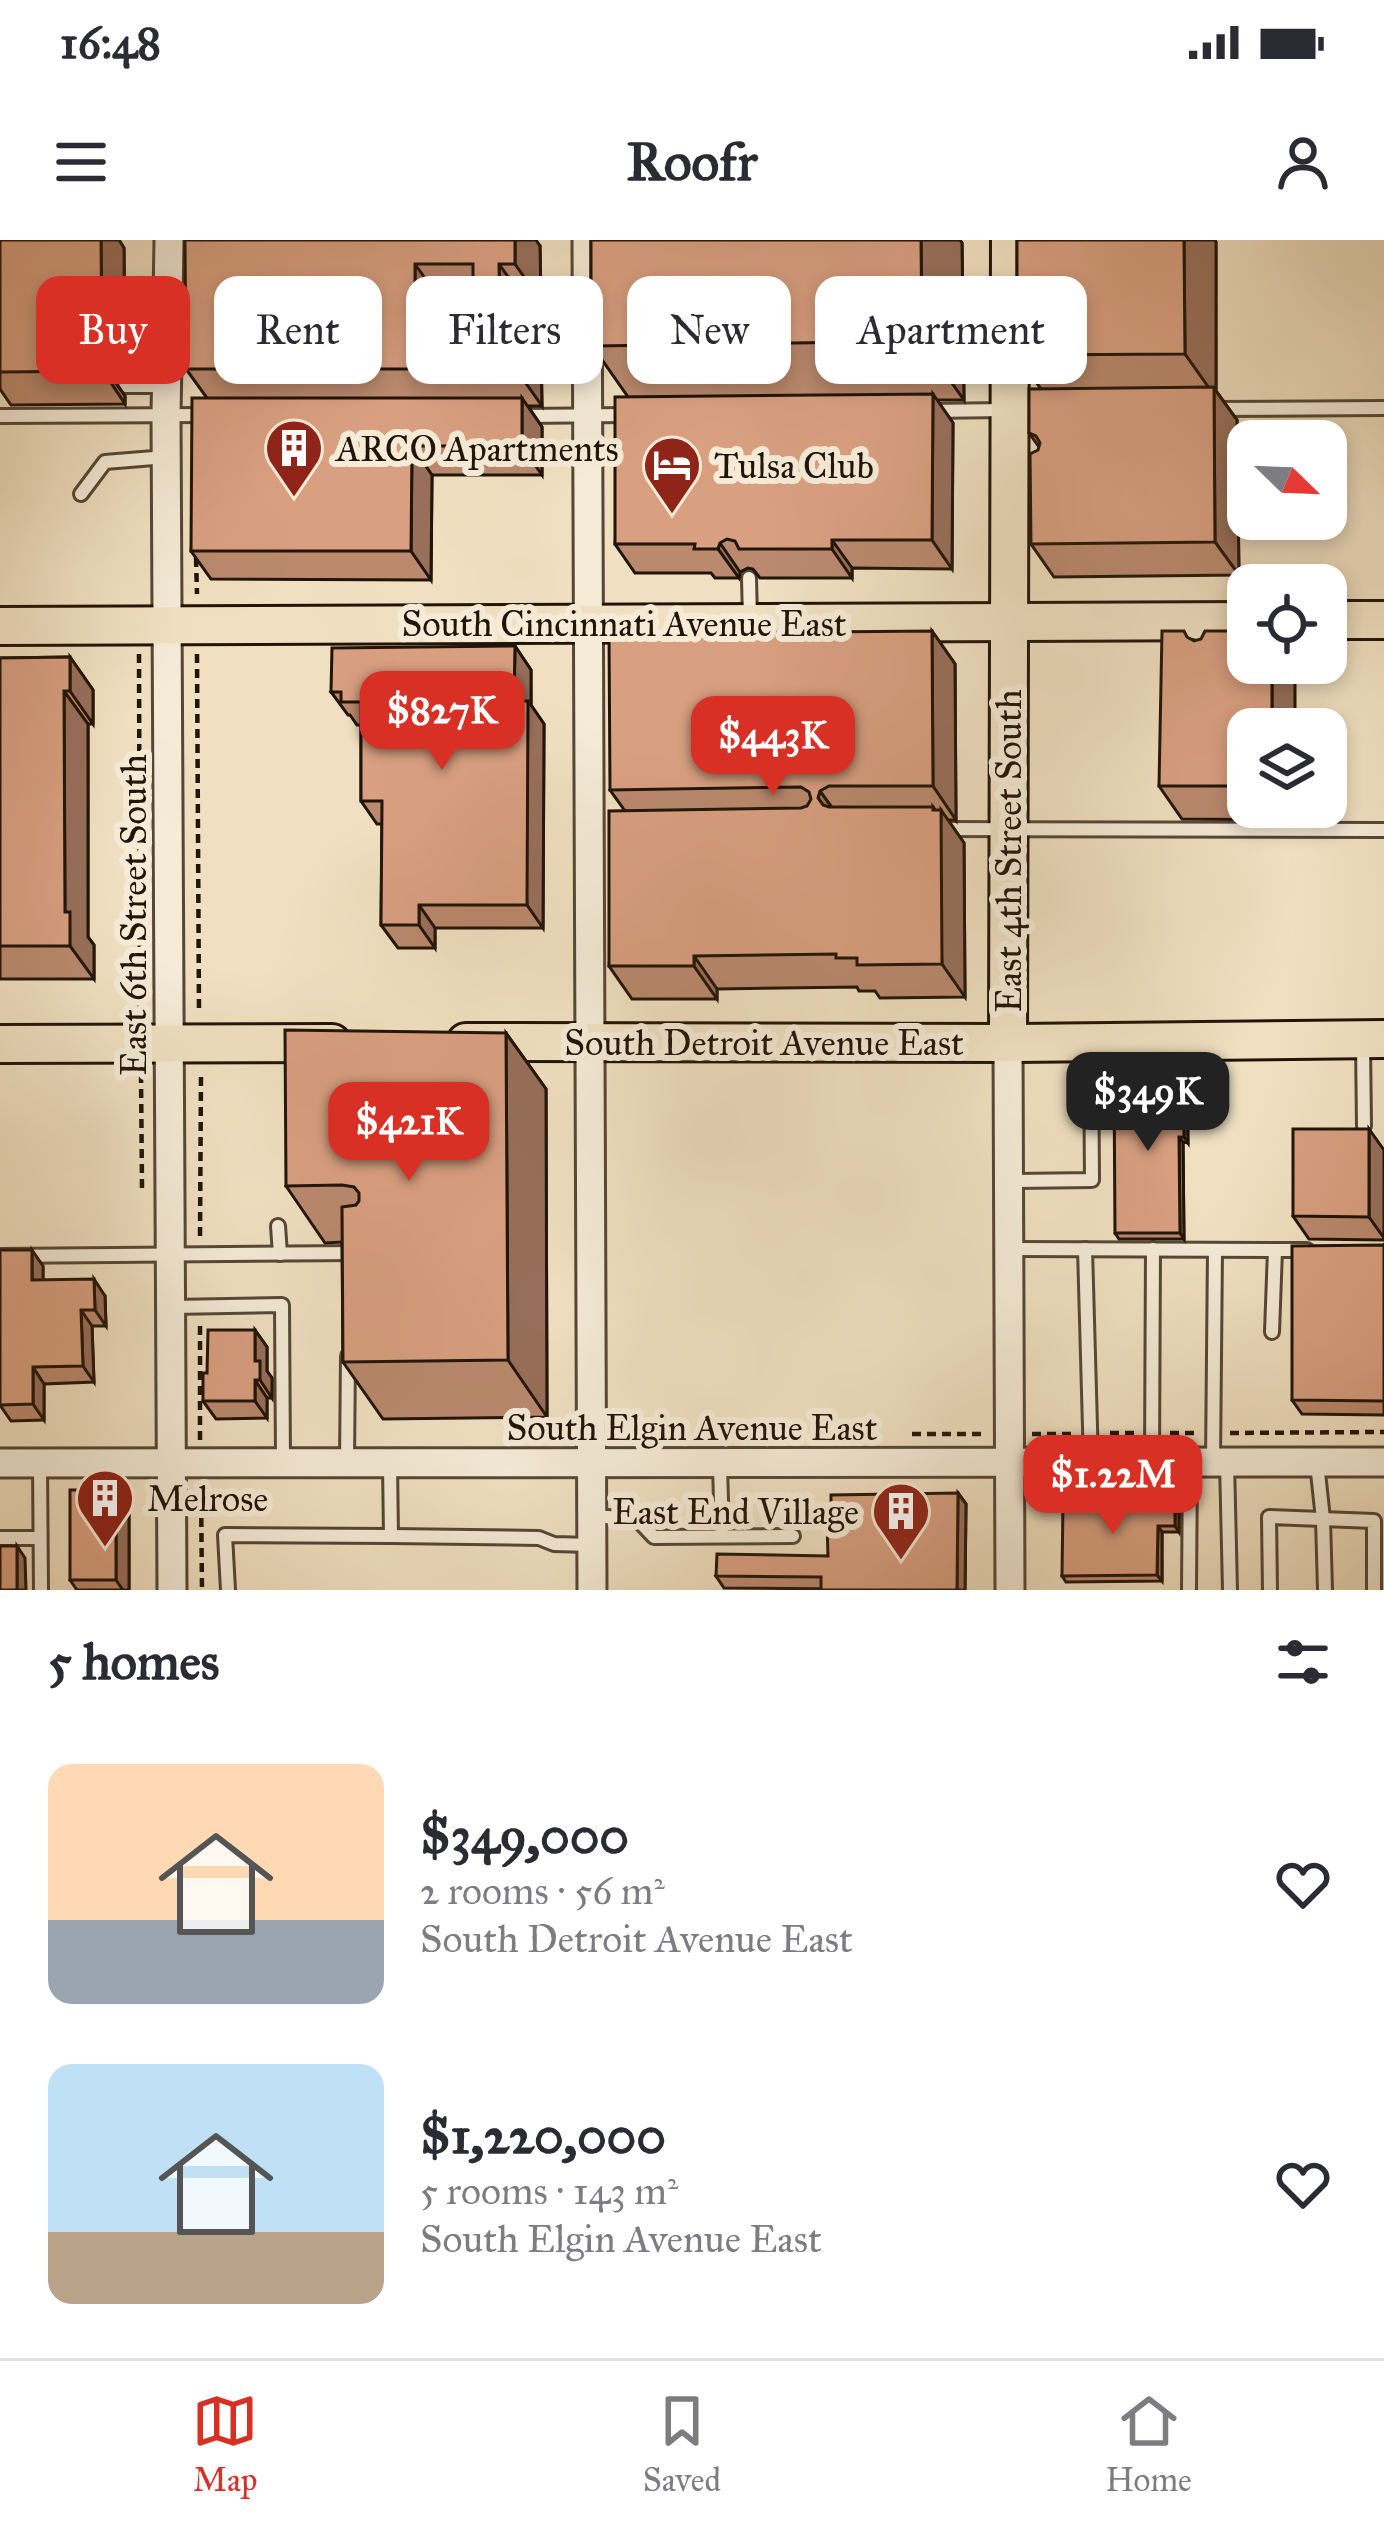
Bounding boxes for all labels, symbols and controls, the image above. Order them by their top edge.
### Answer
text: 16:48 [60,15,161,70]
icon: menu [48,129,114,195]
text: Roofr [626,129,758,195]
icon: person [1270,129,1336,195]
chip: Buy [36,276,190,384]
chip: Rent [214,276,382,384]
chip: Filters [406,276,603,384]
chip: New [627,276,791,384]
chip: Apartment [815,276,1087,384]
building icon: ARCO Apartments [263,417,325,499]
north arrow [1227,420,1347,540]
map controls [1227,420,1347,828]
place label: ARCO Apartments [334,427,619,471]
hotel icon: Tulsa Club [641,434,703,516]
place label: Tulsa Club [714,444,874,488]
button: locate [1227,564,1347,684]
street label: South Cincinnati Avenue East [401,602,847,646]
pin: $827K [358,671,526,773]
text: $827K [387,686,497,734]
street label: East 4th Street South [987,689,1031,1013]
pin: $443K [689,696,857,798]
button: layers [1227,708,1347,828]
text: $443K [718,711,828,759]
street label: East 6th Street South [112,754,156,1076]
street label: South Detroit Avenue East [564,1021,964,1065]
pin: $349K [1064,1052,1232,1154]
text: $349K [1093,1067,1203,1115]
pin: $421K [325,1082,493,1184]
text: $421K [355,1097,463,1145]
street label: South Elgin Avenue East [507,1406,878,1450]
pin: $1.22M [1015,1435,1211,1537]
text: $1.22M [1050,1450,1176,1498]
building icon: Melrose [74,1467,136,1549]
place label: Melrose [147,1477,268,1521]
building icon: East End Village [870,1480,932,1562]
place label: East End Village [612,1490,859,1534]
icon: filters [1270,1629,1336,1695]
text: 5 homes [48,1631,219,1693]
text: $349,000 [420,1805,629,1867]
icon: home [144,1812,288,1956]
icon: heart [1270,1851,1336,1917]
text: 2 rooms · 56 m² [420,1867,665,1915]
text: South Detroit Avenue East [420,1915,853,1963]
text: $1,220,000 [420,2105,666,2167]
icon: home [144,2112,288,2256]
icon: heart [1270,2151,1336,2217]
text: 5 rooms · 143 m² [420,2167,678,2215]
text: South Elgin Avenue East [420,2215,822,2263]
tab: Map [192,2388,258,2500]
tab: Saved [643,2388,721,2500]
tab: Home [1105,2388,1192,2500]

